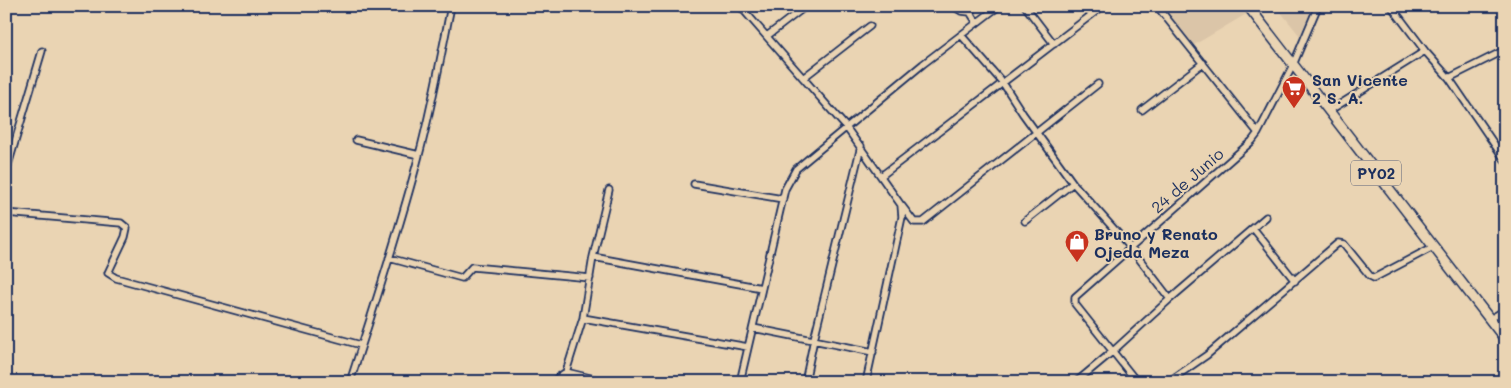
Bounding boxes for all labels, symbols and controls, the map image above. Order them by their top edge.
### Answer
place label: San Vicente 2 S. A. [1312,69,1408,108]
supermarket icon: San Vicente 2 S. A. [1281,75,1307,109]
street label: 24 de Junio [1146,143,1228,217]
road number: PY02 [1351,160,1401,186]
place label: Bruno y Renato Ojeda Meza [1094,223,1218,262]
shop icon: Bruno y Renato Ojeda Meza [1064,229,1090,263]

